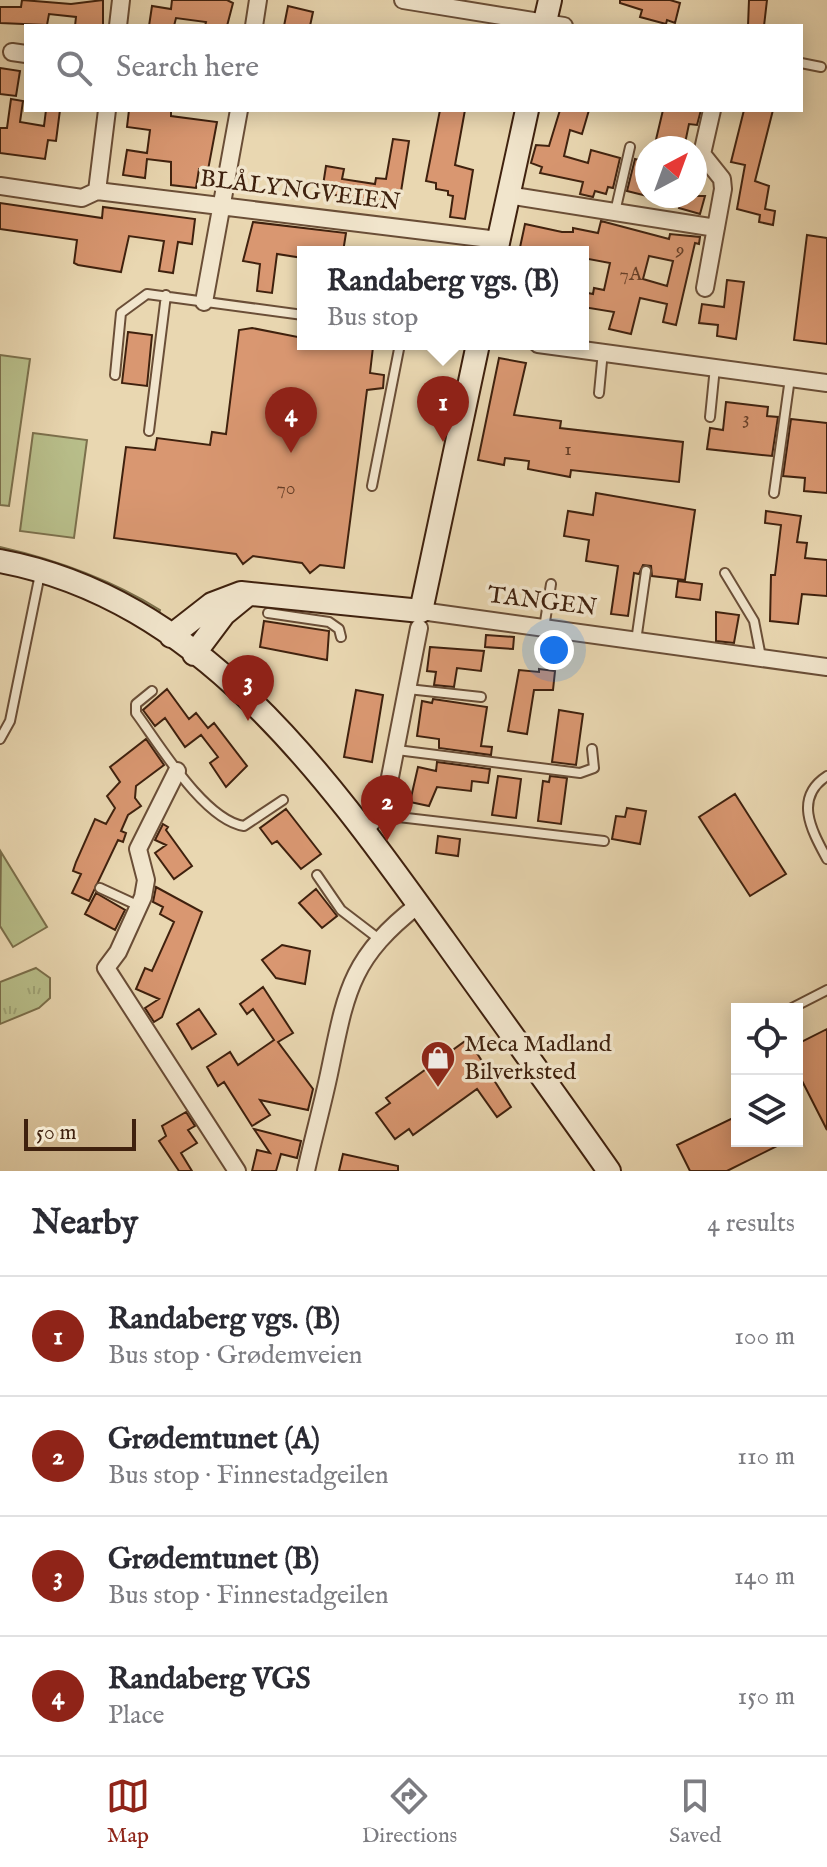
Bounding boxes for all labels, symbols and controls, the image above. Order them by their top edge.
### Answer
search box [24,24,803,112]
icon: search [52,46,96,90]
text: Search here [116,49,259,87]
north arrow [635,136,707,208]
street label: BLÅLYNGVEIEN [198,163,402,219]
house number: 9 [675,237,684,262]
popup [297,246,589,350]
house number: 7A [620,262,643,287]
text: Randaberg vgs. (B) [327,263,559,301]
text: Bus stop [327,301,418,334]
pin: 1 [417,376,469,442]
pin: 4 [265,387,317,453]
house number: 3 [742,406,750,431]
house number: 1 [564,437,572,462]
house number: 70 [276,476,296,501]
street label: TANGEN [486,580,599,624]
your location [534,630,574,670]
pin: 3 [222,655,274,721]
pin: 2 [361,775,413,841]
map controls [731,1003,803,1147]
button: locate [731,1003,803,1075]
place label: Meca Madland Bilverksted [464,1029,612,1088]
shop icon: Meca Madland Bilverksted [419,1039,457,1089]
button: layers [731,1075,803,1147]
scale bar [24,1115,136,1151]
text: 50 m [36,1119,77,1147]
text: Nearby [32,1202,138,1245]
text: 4 results [707,1207,795,1240]
text: Randaberg vgs. (B) [108,1301,340,1339]
text: 1 [53,1320,63,1353]
text: 100 m [734,1320,795,1353]
text: Bus stop · Grødemveien [108,1339,362,1372]
text: Grødemtunet (A) [108,1421,320,1459]
text: 2 [52,1440,64,1473]
text: 110 m [737,1440,795,1473]
text: Bus stop · Finnestadgeilen [108,1459,389,1492]
text: Grødemtunet (B) [108,1541,320,1579]
text: 3 [53,1560,63,1593]
text: 140 m [734,1560,795,1593]
text: Bus stop · Finnestadgeilen [108,1579,389,1612]
text: Randaberg VGS [108,1661,311,1699]
text: 4 [52,1680,64,1713]
text: 150 m [737,1680,795,1713]
text: Place [108,1699,164,1732]
tab: Map [106,1774,150,1850]
tab: Directions [362,1774,457,1850]
tab: Saved [669,1774,721,1850]

